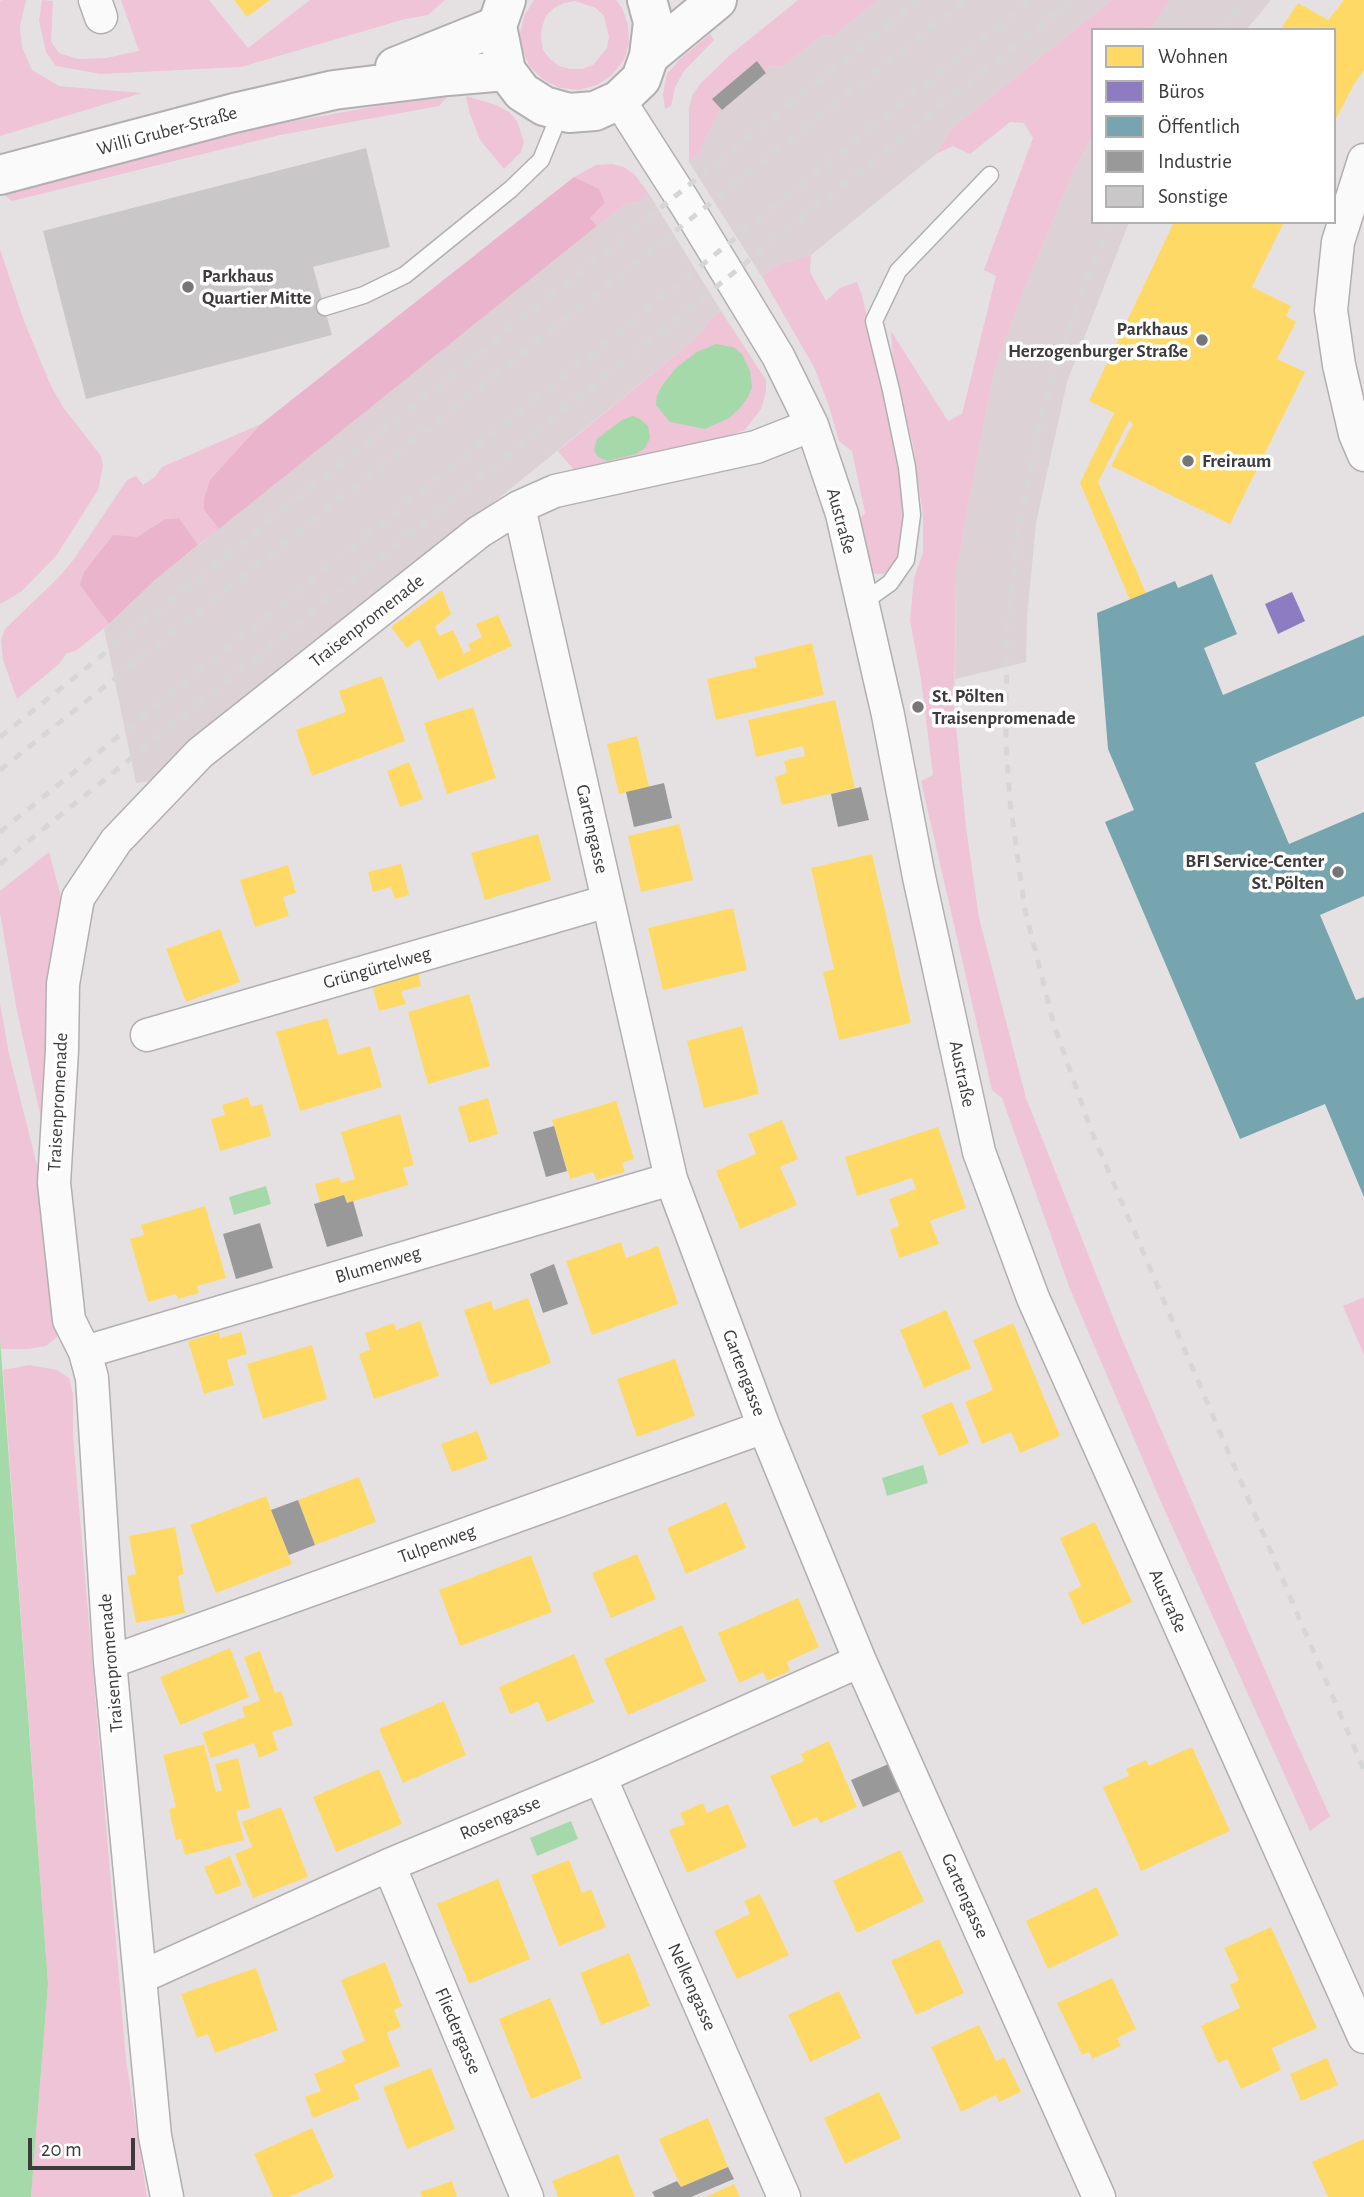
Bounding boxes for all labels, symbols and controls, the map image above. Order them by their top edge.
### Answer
legend [1091,28,1336,224]
text: Wohnen [1158,46,1228,67]
text: Büros [1158,81,1205,102]
street label: Willi Gruber-Straße [94,101,240,161]
text: Öffentlich [1158,116,1240,137]
text: Industrie [1158,151,1232,172]
text: Sonstige [1158,186,1228,207]
place label: Parkhaus Quartier Mitte [202,265,312,309]
marker: Parkhaus Quartier Mitte [180,279,196,295]
place label: Parkhaus Herzogenburger Straße [1008,318,1188,362]
marker: Parkhaus Herzogenburger Straße [1194,332,1210,348]
place label: Freiraum [1202,450,1271,472]
marker: Freiraum [1180,453,1196,469]
street label: Austraße [821,486,861,556]
street label: Traisenpromenade [305,569,429,673]
place label: St. Pölten Traisenpromenade [932,685,1075,729]
marker: St. Pölten Traisenpromenade [910,699,926,715]
street label: Gartengasse [571,782,613,876]
place label: BFI Service-Center St. Pölten [1185,850,1324,894]
marker: BFI Service-Center St. Pölten [1330,864,1346,880]
street label: Grüngürtelweg [321,942,433,994]
street label: Traisenpromenade [43,1032,73,1172]
street label: Austraße [944,1039,980,1109]
street label: Blumenweg [333,1241,423,1289]
street label: Gartengasse [717,1326,771,1420]
street label: Tulpenweg [395,1520,479,1568]
street label: Austraße [1144,1566,1192,1636]
street label: Traisenpromenade [94,1593,128,1733]
street label: Rosengasse [456,1791,544,1845]
street label: Gartengasse [936,1850,994,1942]
street label: Nelkengasse [663,1940,721,2034]
street label: Fliedergasse [430,1984,486,2078]
scale bar [32,2124,138,2168]
text: 20 m [41,2139,82,2160]

